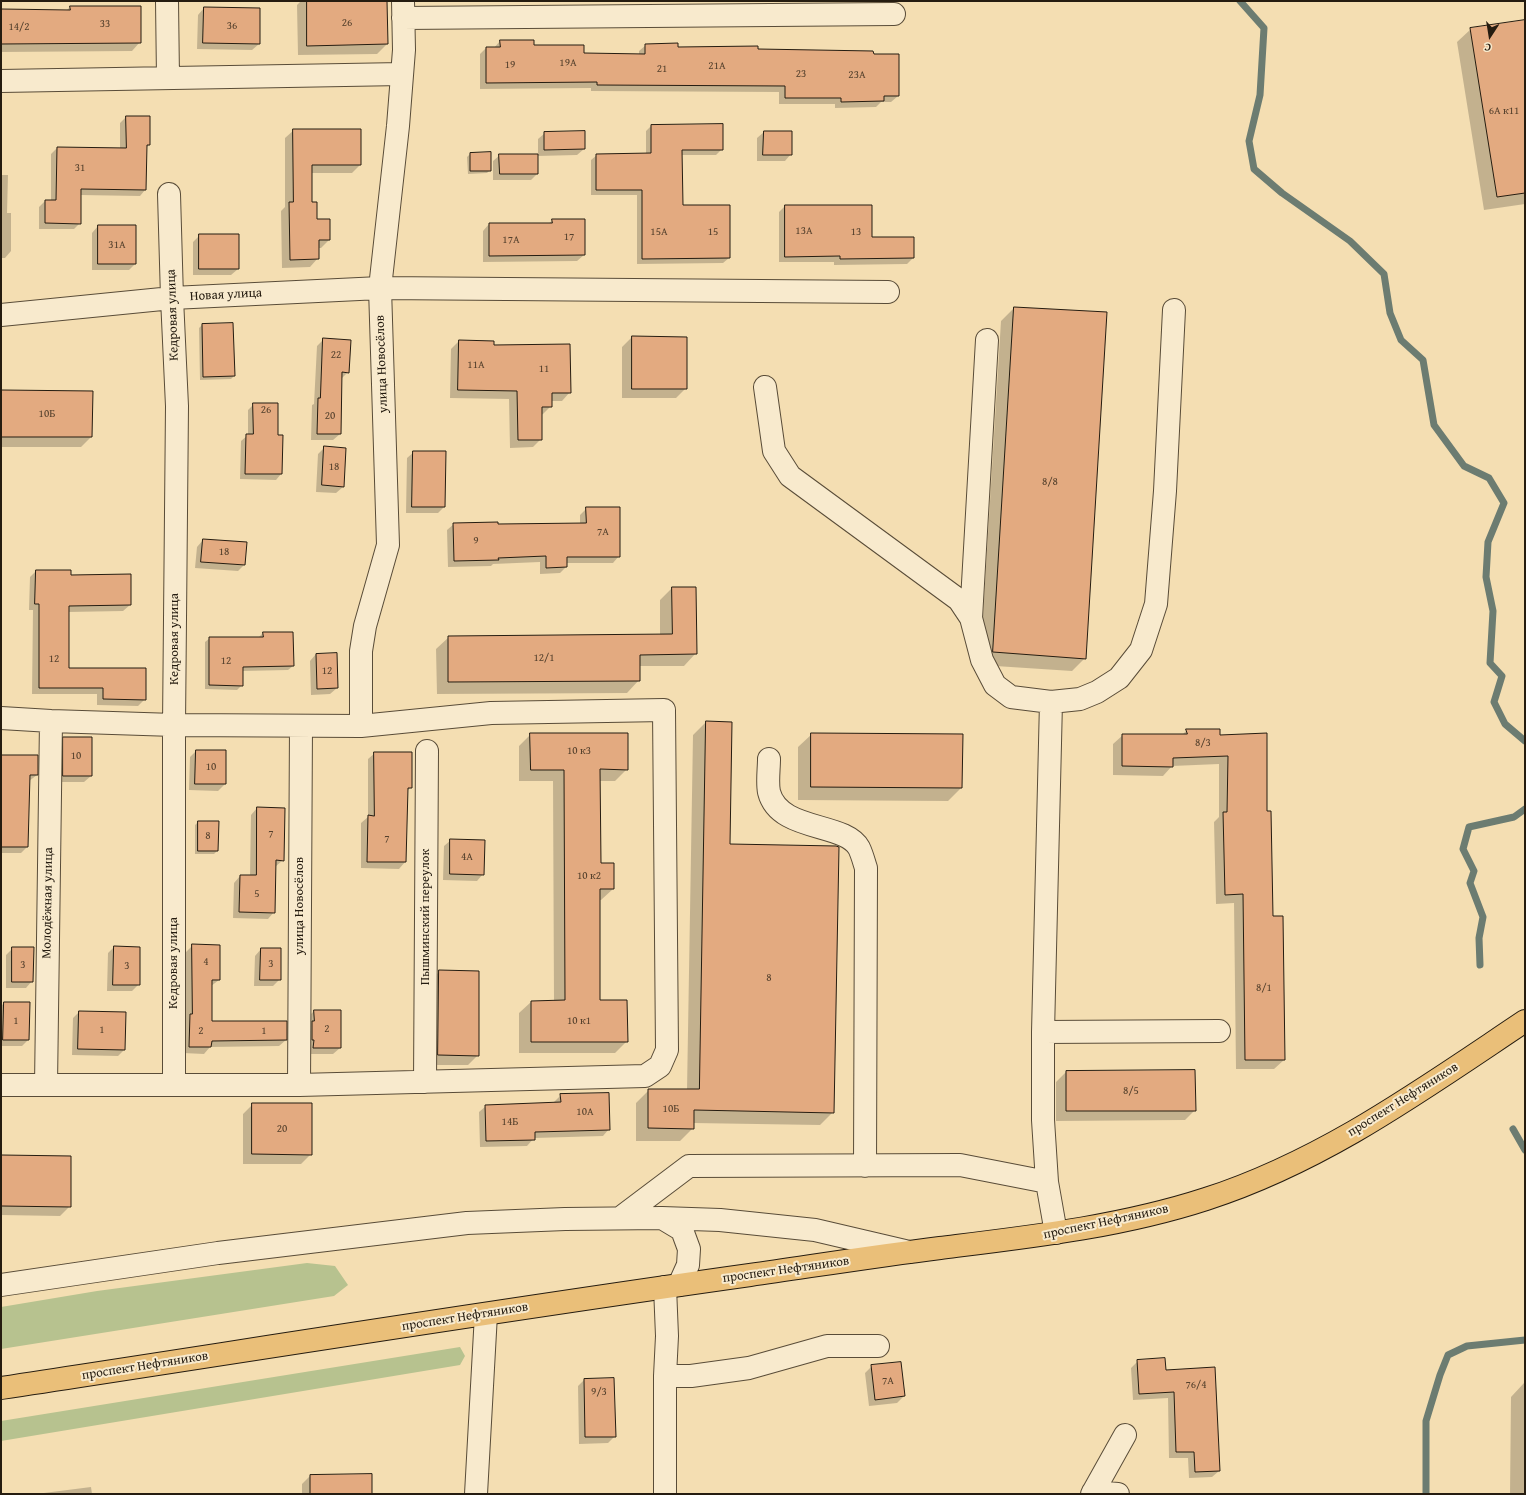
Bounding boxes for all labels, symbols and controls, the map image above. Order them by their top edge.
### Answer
house number: 26 [342,16,352,30]
north arrow [1470,16,1510,56]
house number: 33 [100,17,110,31]
house number: 36 [227,19,237,33]
house number: 14/2 [8,20,30,34]
text: С [1483,39,1492,56]
house number: 19А [559,56,577,70]
house number: 19 [505,58,515,72]
house number: 21А [708,59,726,73]
house number: 21 [657,62,667,76]
house number: 23 [796,67,806,81]
house number: 23А [848,68,866,82]
house number: 6А к11 [1489,104,1519,118]
house number: 31 [75,161,85,175]
house number: 13А [795,224,813,238]
house number: 15А [650,225,668,239]
house number: 15 [708,225,718,239]
house number: 13 [851,225,861,239]
house number: 17 [564,230,574,244]
house number: 17А [502,233,520,247]
house number: 31А [108,238,126,252]
street label: Кедровая улица [164,269,182,361]
street label: Новая улица [189,285,263,305]
street label: улица Новосёлов [372,315,392,413]
house number: 22 [331,348,341,362]
house number: 11А [467,358,485,372]
house number: 11 [539,362,549,376]
house number: 26 [261,403,271,417]
house number: 10Б [39,407,55,421]
house number: 20 [325,409,335,423]
house number: 18 [329,460,339,474]
house number: 8/8 [1042,475,1058,489]
house number: 7А [597,525,609,539]
house number: 9 [473,534,479,548]
house number: 18 [219,545,229,559]
street label: Кедровая улица [167,593,183,685]
house number: 12/1 [533,651,555,665]
house number: 12 [49,652,59,666]
house number: 12 [221,654,231,668]
house number: 12 [322,664,332,678]
house number: 8/3 [1195,736,1211,750]
house number: 10 к3 [567,744,591,758]
house number: 10 [71,749,81,763]
house number: 10 [206,760,216,774]
house number: 7 [268,827,274,841]
house number: 8 [205,829,211,843]
house number: 7 [384,832,390,846]
street label: Молодёжная улица [39,847,57,959]
street label: Пышминский переулок [418,849,434,985]
house number: 4А [461,850,473,864]
street label: улица Новосёлов [292,857,308,955]
house number: 10 к2 [577,869,601,883]
house number: 5 [254,887,260,901]
street label: Кедровая улица [166,917,182,1009]
house number: 4 [203,955,209,969]
house number: 3 [268,957,274,971]
house number: 3 [20,958,26,972]
house number: 3 [124,959,130,973]
house number: 8 [766,971,772,985]
house number: 8/1 [1256,981,1272,995]
house number: 1 [13,1014,19,1028]
house number: 10 к1 [567,1014,591,1028]
house number: 2 [324,1022,330,1036]
house number: 1 [99,1023,105,1037]
house number: 2 [198,1024,204,1038]
house number: 1 [261,1024,267,1038]
street label: проспект Нефтяников [1345,1060,1461,1140]
house number: 8/5 [1123,1084,1139,1098]
house number: 10Б [663,1102,679,1116]
house number: 10А [576,1105,594,1119]
house number: 14Б [502,1115,518,1129]
house number: 20 [277,1122,287,1136]
street label: проспект Нефтяников [1042,1201,1170,1243]
street label: проспект Нефтяников [722,1253,850,1287]
street label: проспект Нефтяников [401,1299,529,1335]
street label: проспект Нефтяников [81,1348,209,1384]
house number: 7А [882,1374,894,1388]
house number: 76/4 [1185,1378,1207,1392]
house number: 9/3 [591,1385,607,1399]

